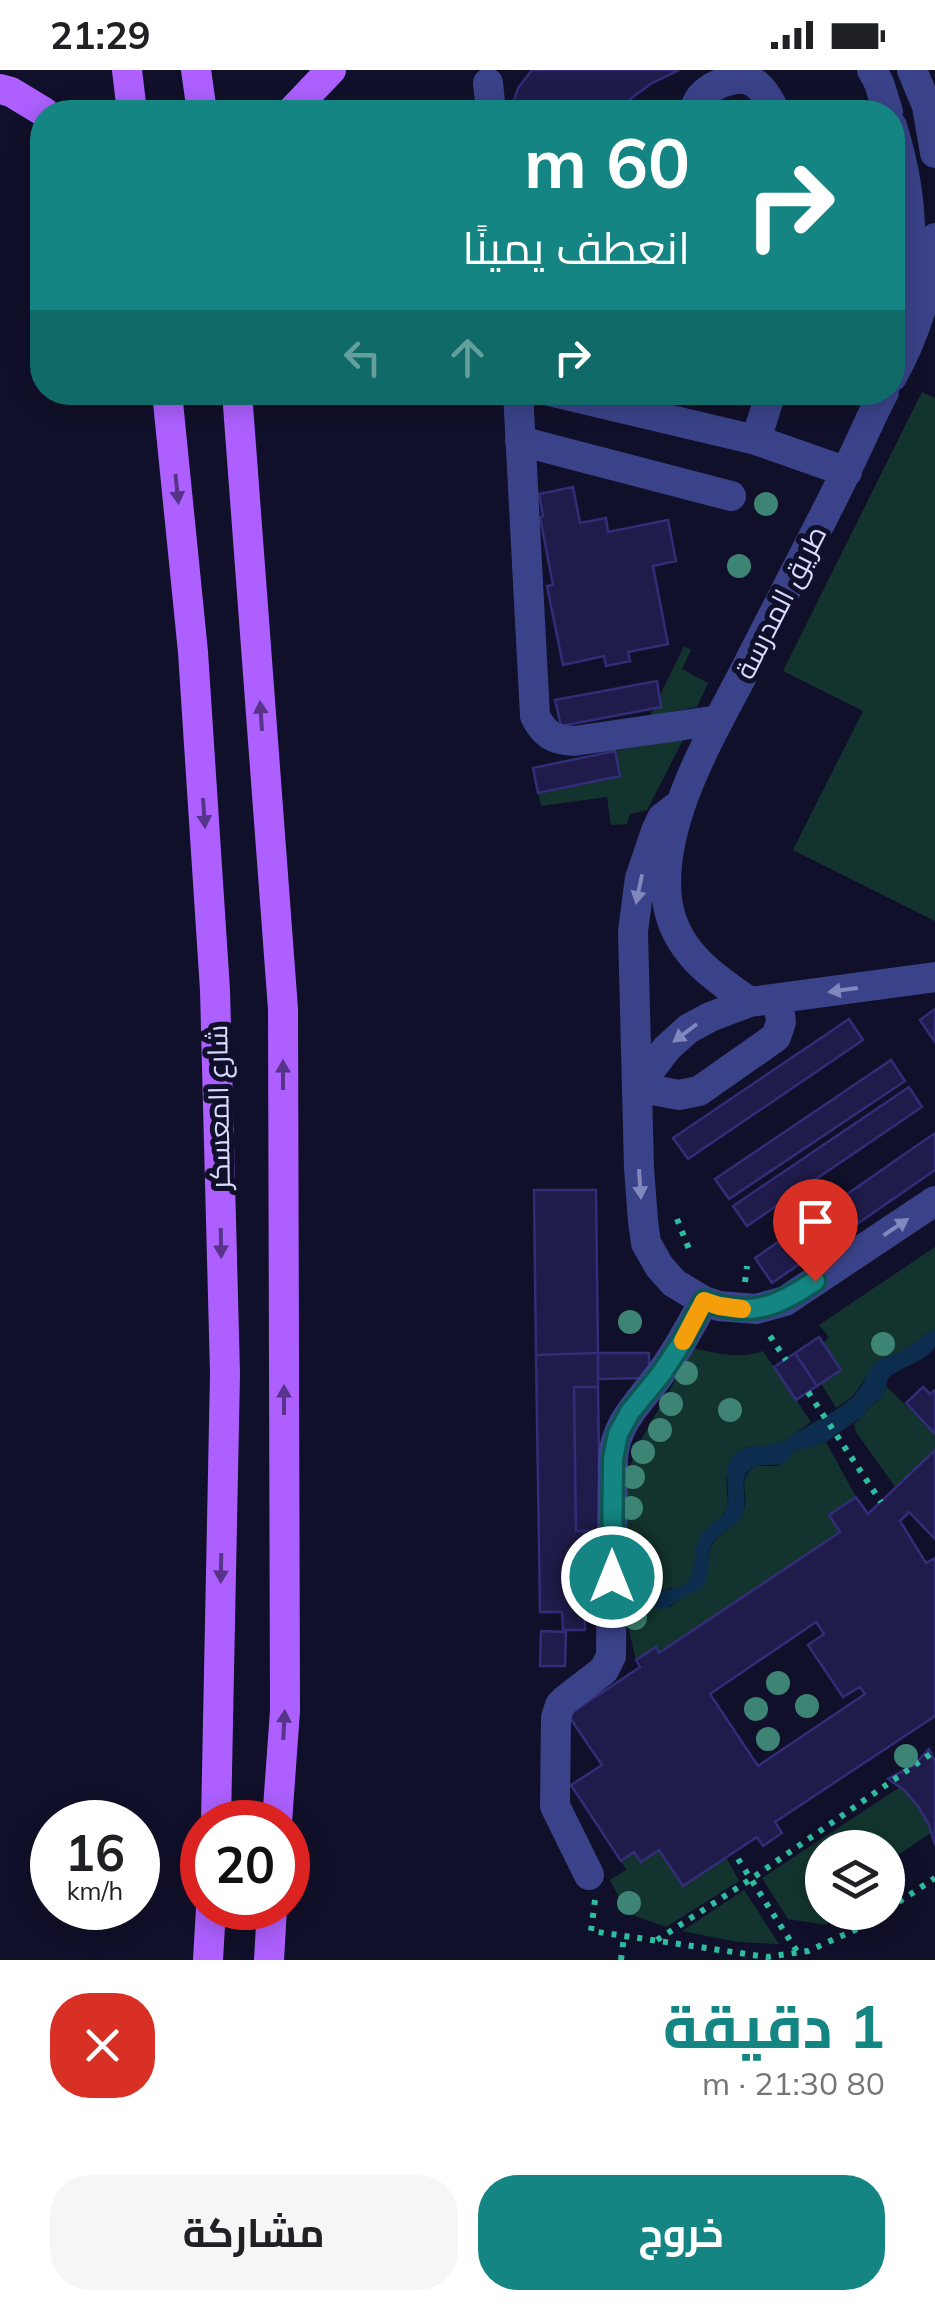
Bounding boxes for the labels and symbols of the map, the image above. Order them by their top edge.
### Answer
one-way arrow [169,474,185,506]
street label: طريق المدرسة [726,520,834,684]
one-way arrow [253,700,269,731]
one-way arrow [196,798,212,830]
one-way arrow [630,874,646,905]
one-way arrow [826,982,858,998]
one-way arrow [672,1022,698,1042]
street label: شارع المعسكر [199,1024,239,1191]
one-way arrow [275,1059,291,1091]
one-way arrow [632,1169,648,1200]
pin [773,1179,858,1282]
one-way arrow [883,1218,910,1237]
one-way arrow [214,1227,230,1259]
one-way arrow [276,1384,292,1416]
position arrow [560,1525,664,1629]
one-way arrow [212,1552,228,1584]
one-way arrow [276,1709,292,1741]
speed limit sign: 20 [180,1800,310,1930]

